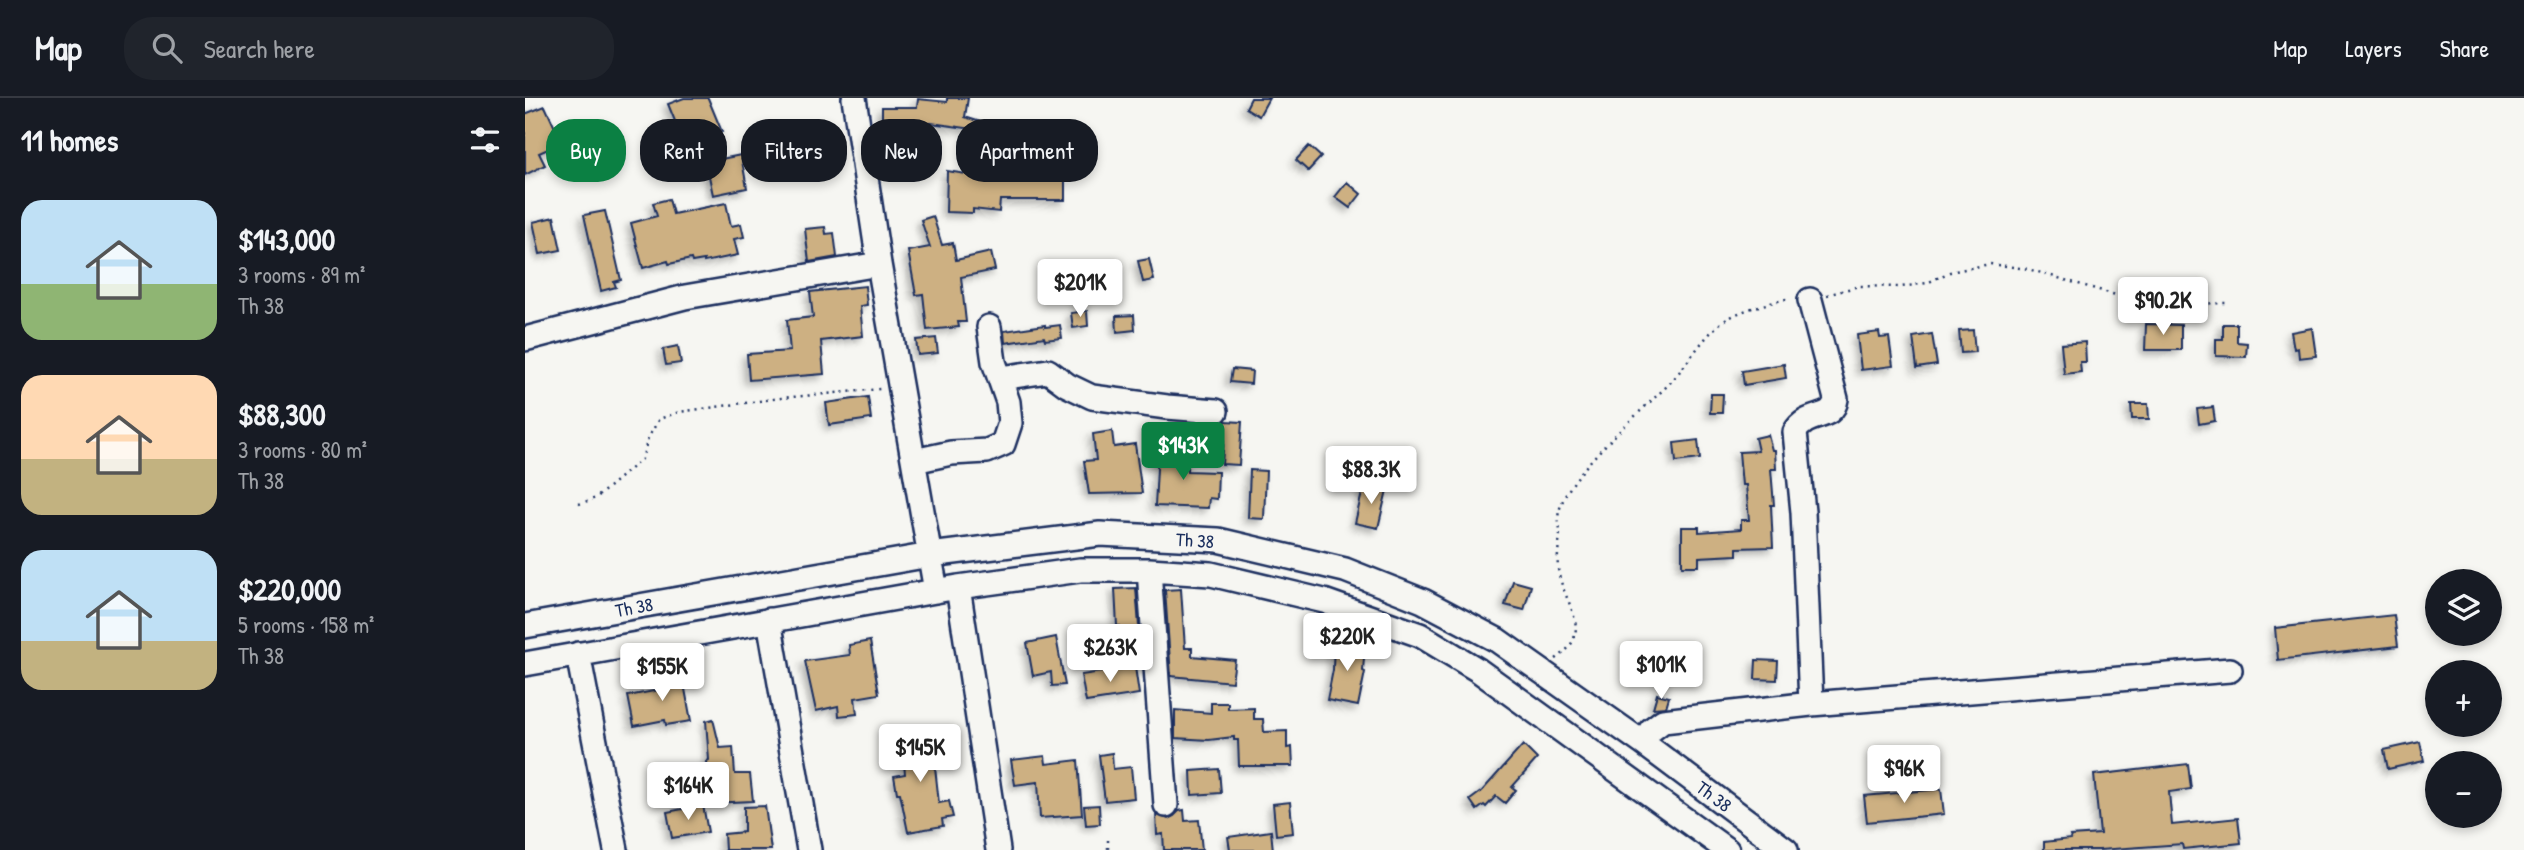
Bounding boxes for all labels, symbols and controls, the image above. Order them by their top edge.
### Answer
search box [124,17,614,80]
text: Map [35,26,82,70]
icon: search [148,29,186,67]
text: Search here [204,31,315,66]
text: Map [2273,32,2307,64]
text: Layers [2345,32,2402,64]
text: Share [2440,32,2489,64]
chip: Buy [546,119,626,182]
chip: Rent [640,119,727,182]
chip: Filters [741,119,847,182]
chip: New [861,119,942,182]
chip: Apartment [956,119,1098,182]
text: 11 homes [21,120,118,160]
icon: filters [466,121,504,159]
text: $143,000 [238,219,335,259]
icon: home [77,228,161,312]
text: 3 rooms · 89 m² [238,259,365,290]
pin: $201K [1031,260,1129,319]
text: $201K [1053,266,1107,297]
pin: $90.2K [2106,278,2220,337]
text: $90.2K [2134,284,2192,315]
text: Th 38 [238,290,284,321]
text: $88,300 [238,394,326,434]
icon: home [77,403,161,487]
pin: $143K [1134,422,1232,482]
text: $143K [1158,429,1208,460]
text: 3 rooms · 80 m² [238,434,367,465]
pin: $88.3K [1314,446,1428,506]
text: $88.3K [1342,453,1400,484]
text: Th 38 [238,465,284,496]
street label: Th 38 [1175,526,1215,554]
text: $220,000 [238,569,341,609]
map controls [2425,569,2502,828]
button: layers [2425,569,2502,646]
icon: home [77,578,161,662]
street label: Th 38 [613,591,655,623]
text: 5 rooms · 158 m² [238,609,374,640]
pin: $220K [1298,614,1396,673]
text: $220K [1319,620,1375,651]
pin: $263K [1061,624,1159,684]
text: $263K [1083,631,1137,662]
text: Th 38 [238,640,284,671]
pin: $101K [1612,642,1710,701]
pin: $155K [613,644,711,703]
text: $101K [1636,648,1686,679]
text: $155K [636,650,688,681]
button: + [2425,660,2502,737]
pin: $145K [871,724,969,784]
text: $145K [895,731,945,762]
pin: $96K [1863,746,1945,805]
button: − [2425,751,2502,828]
text: $96K [1883,752,1925,783]
pin: $164K [639,762,737,822]
text: $164K [663,769,713,800]
street label: Th 38 [1691,774,1737,818]

